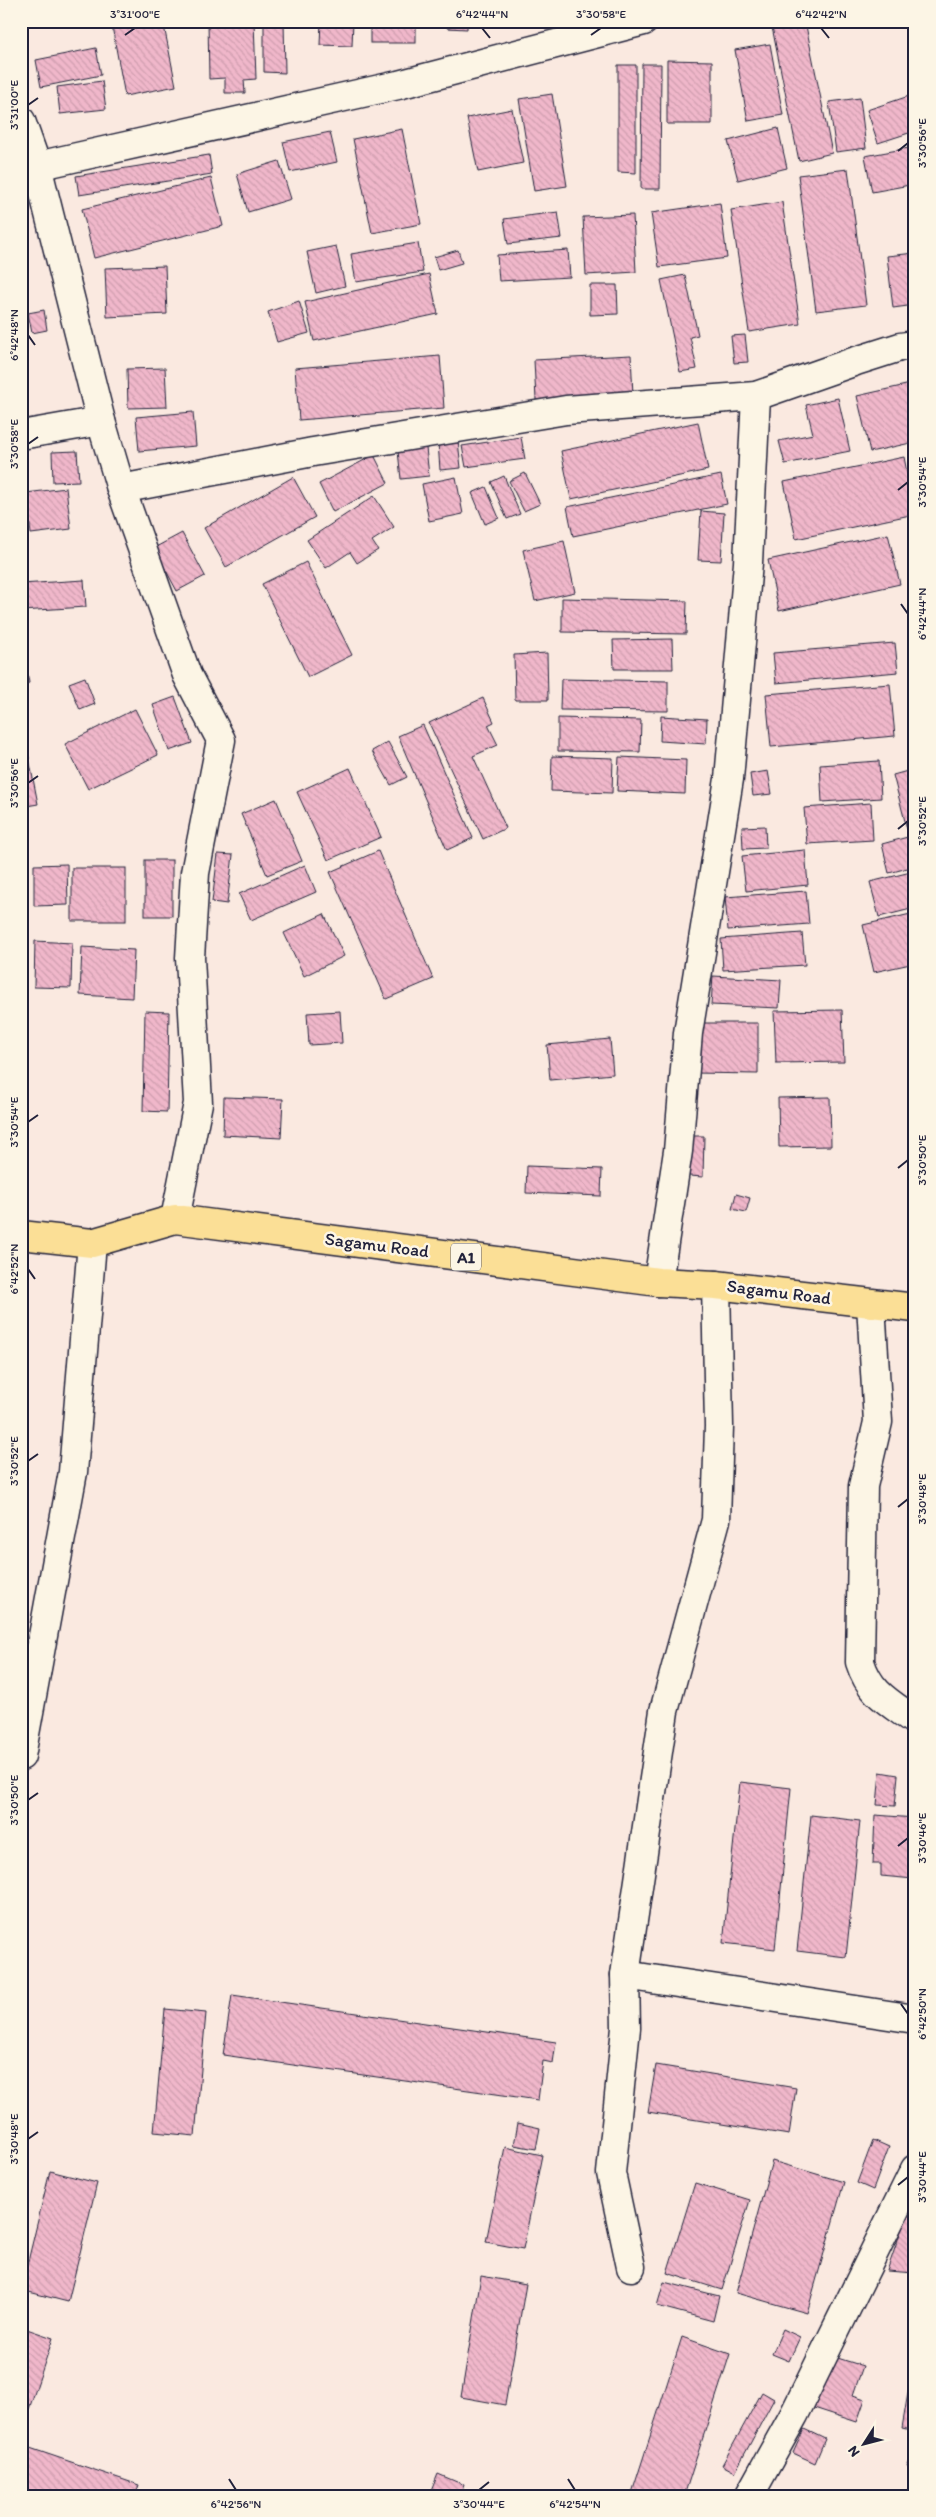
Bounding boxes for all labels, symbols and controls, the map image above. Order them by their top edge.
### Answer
text: 3°31'00"E [110,7,160,21]
text: 6°42'44"N [456,7,508,21]
text: 3°30'58"E [576,7,626,21]
text: 6°42'42"N [795,7,847,21]
text: 3°31'00"E [7,80,21,130]
text: 3°30'56"E [915,118,929,168]
text: 6°42'48"N [7,309,21,361]
text: 3°30'58"E [7,419,21,469]
text: 3°30'54"E [915,456,929,507]
text: 6°42'44"N [915,588,929,640]
text: 3°30'56"E [7,758,21,808]
text: 3°30'52"E [915,796,929,846]
text: 3°30'54"E [7,1096,21,1147]
text: 3°30'50"E [915,1134,929,1185]
street label: Sagamu Road [324,1228,431,1262]
text: 6°42'52"N [7,1244,21,1294]
road number: A1 [451,1244,481,1270]
street label: Sagamu Road [726,1275,833,1309]
text: 3°30'52"E [7,1436,21,1486]
text: 3°30'48"E [915,1473,929,1525]
text: 3°30'50"E [7,1774,21,1825]
text: 3°30'46"E [915,1812,929,1863]
text: 6°42'50"N [915,1988,929,2040]
text: 3°30'48"E [7,2113,21,2165]
text: 3°30'44"E [915,2151,929,2203]
north arrow [838,2420,888,2470]
text: N [844,2443,864,2460]
text: 6°42'56"N [211,2497,261,2511]
text: 3°30'44"E [453,2497,505,2511]
text: 6°42'54"N [549,2497,601,2511]

